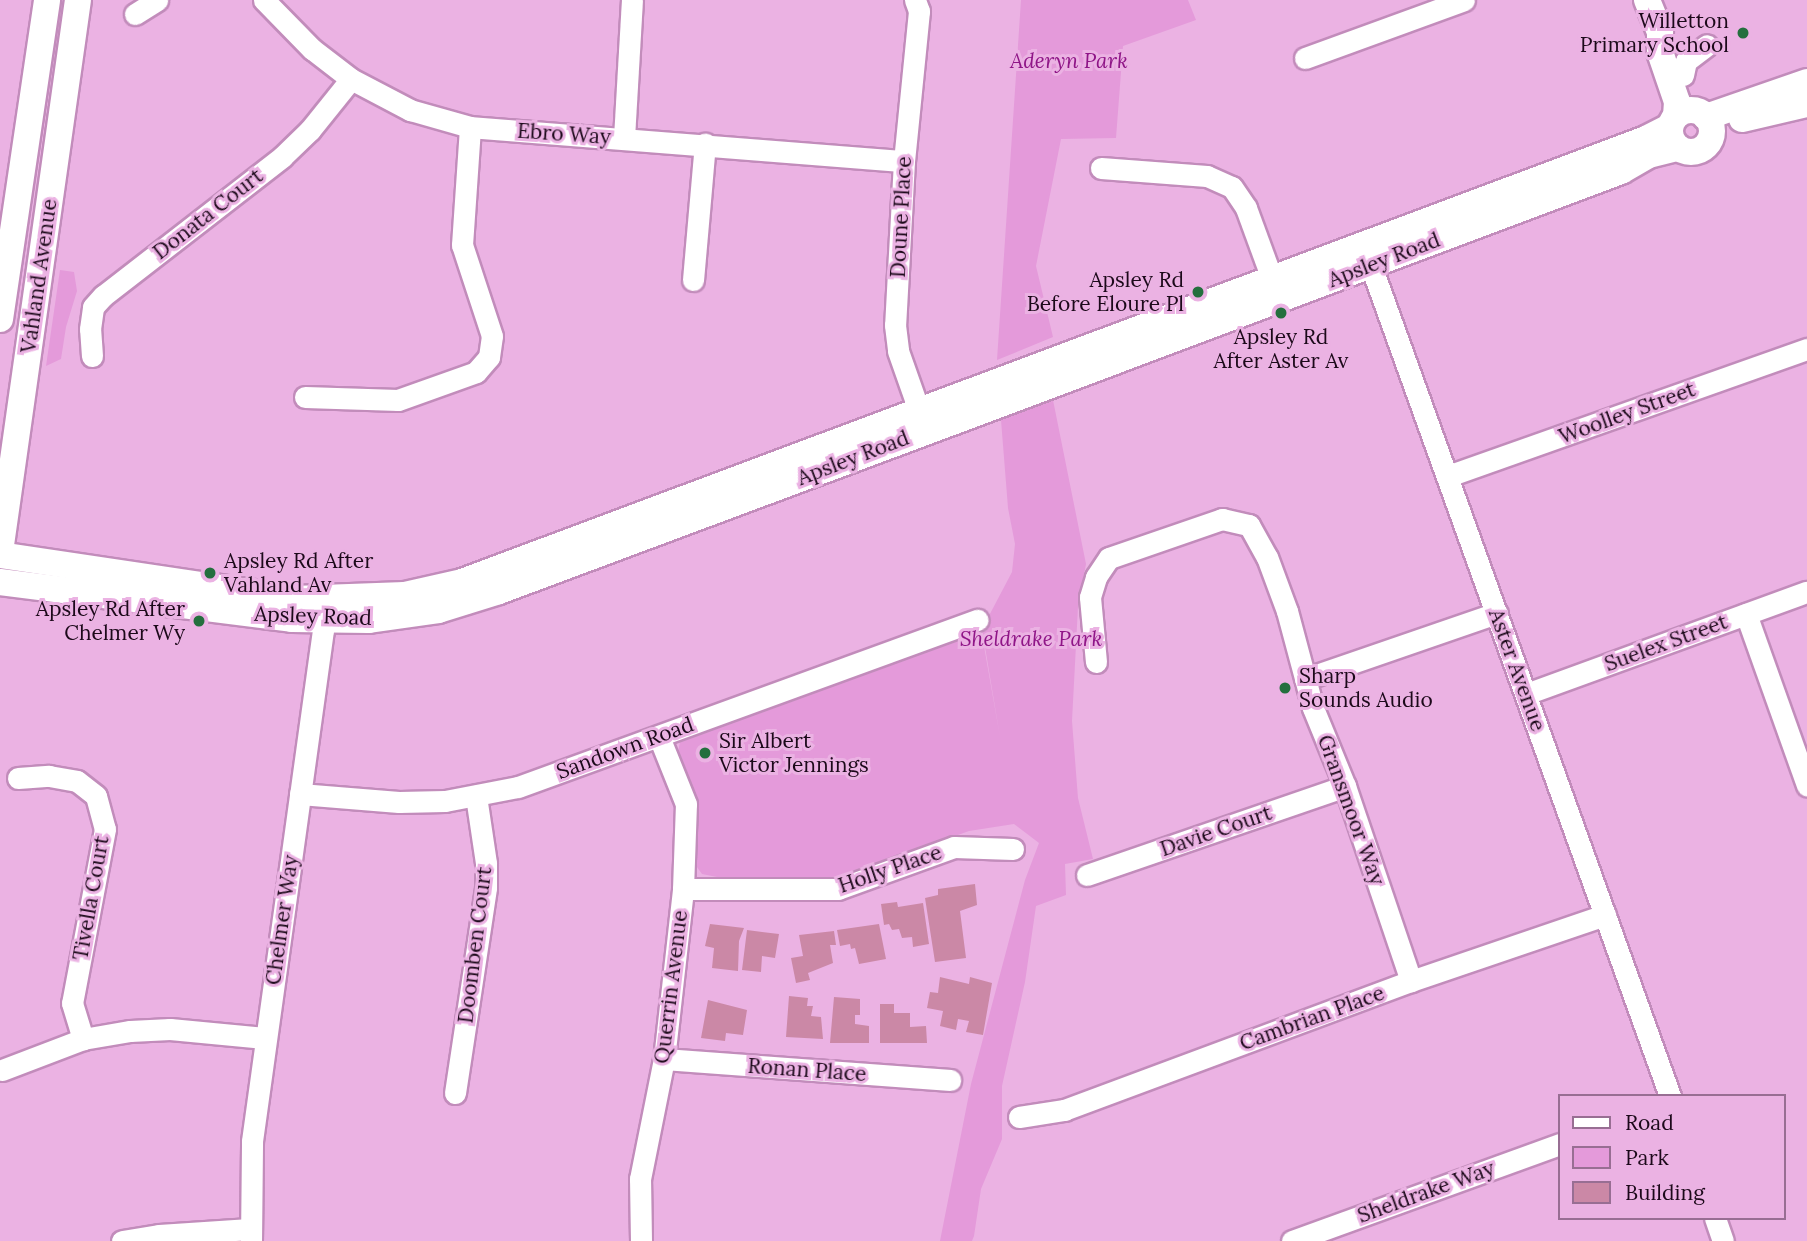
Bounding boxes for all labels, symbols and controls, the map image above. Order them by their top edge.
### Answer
place label: Willetton Primary School [1580,8,1729,58]
marker: Willetton Primary School [1735,25,1751,41]
park label: Aderyn Park [1010,48,1128,74]
street label: Ebro Way [516,118,612,150]
street label: Doune Place [885,156,917,278]
street label: Donata Court [148,163,268,265]
street label: Vahland Avenue [16,197,62,355]
street label: Apsley Road [1325,227,1443,293]
place label: Apsley Rd Before Eloure Pl [1027,267,1184,317]
marker: Apsley Rd Before Eloure Pl [1190,284,1206,300]
marker: Apsley Rd After Aster Av [1273,305,1289,321]
place label: Apsley Rd After Aster Av [1214,324,1348,374]
street label: Woolley Street [1555,377,1699,449]
street label: Apsley Road [794,425,912,491]
place label: Apsley Rd After Vahland Av [224,548,373,598]
marker: Apsley Rd After Vahland Av [202,565,218,581]
place label: Apsley Rd After Chelmer Wy [36,596,185,646]
street label: Apsley Road [254,601,372,631]
street label: Aster Avenue [1483,605,1551,735]
street label: Suelex Street [1601,609,1731,677]
marker: Apsley Rd After Chelmer Wy [191,613,207,629]
park label: Sheldrake Park [960,626,1102,652]
place label: Sharp Sounds Audio [1299,663,1433,713]
marker: Sharp Sounds Audio [1277,680,1293,696]
street label: Sandown Road [553,712,697,784]
place label: Sir Albert Victor Jennings [719,728,869,778]
street label: Gransmoor Way [1312,731,1390,889]
marker: Sir Albert Victor Jennings [697,745,713,761]
street label: Davie Court [1157,800,1275,862]
street label: Tivella Court [68,834,114,962]
street label: Holly Place [835,840,945,898]
street label: Chelmer Way [260,853,304,987]
street label: Doomben Court [453,865,497,1025]
street label: Querrin Avenue [649,909,693,1065]
street label: Cambrian Place [1236,980,1388,1056]
street label: Ronan Place [747,1053,867,1087]
legend [1559,1094,1786,1220]
text: Road [1625,1109,1674,1136]
text: Park [1625,1144,1669,1171]
street label: Sheldrake Way [1354,1156,1498,1228]
text: Building [1625,1179,1705,1206]

